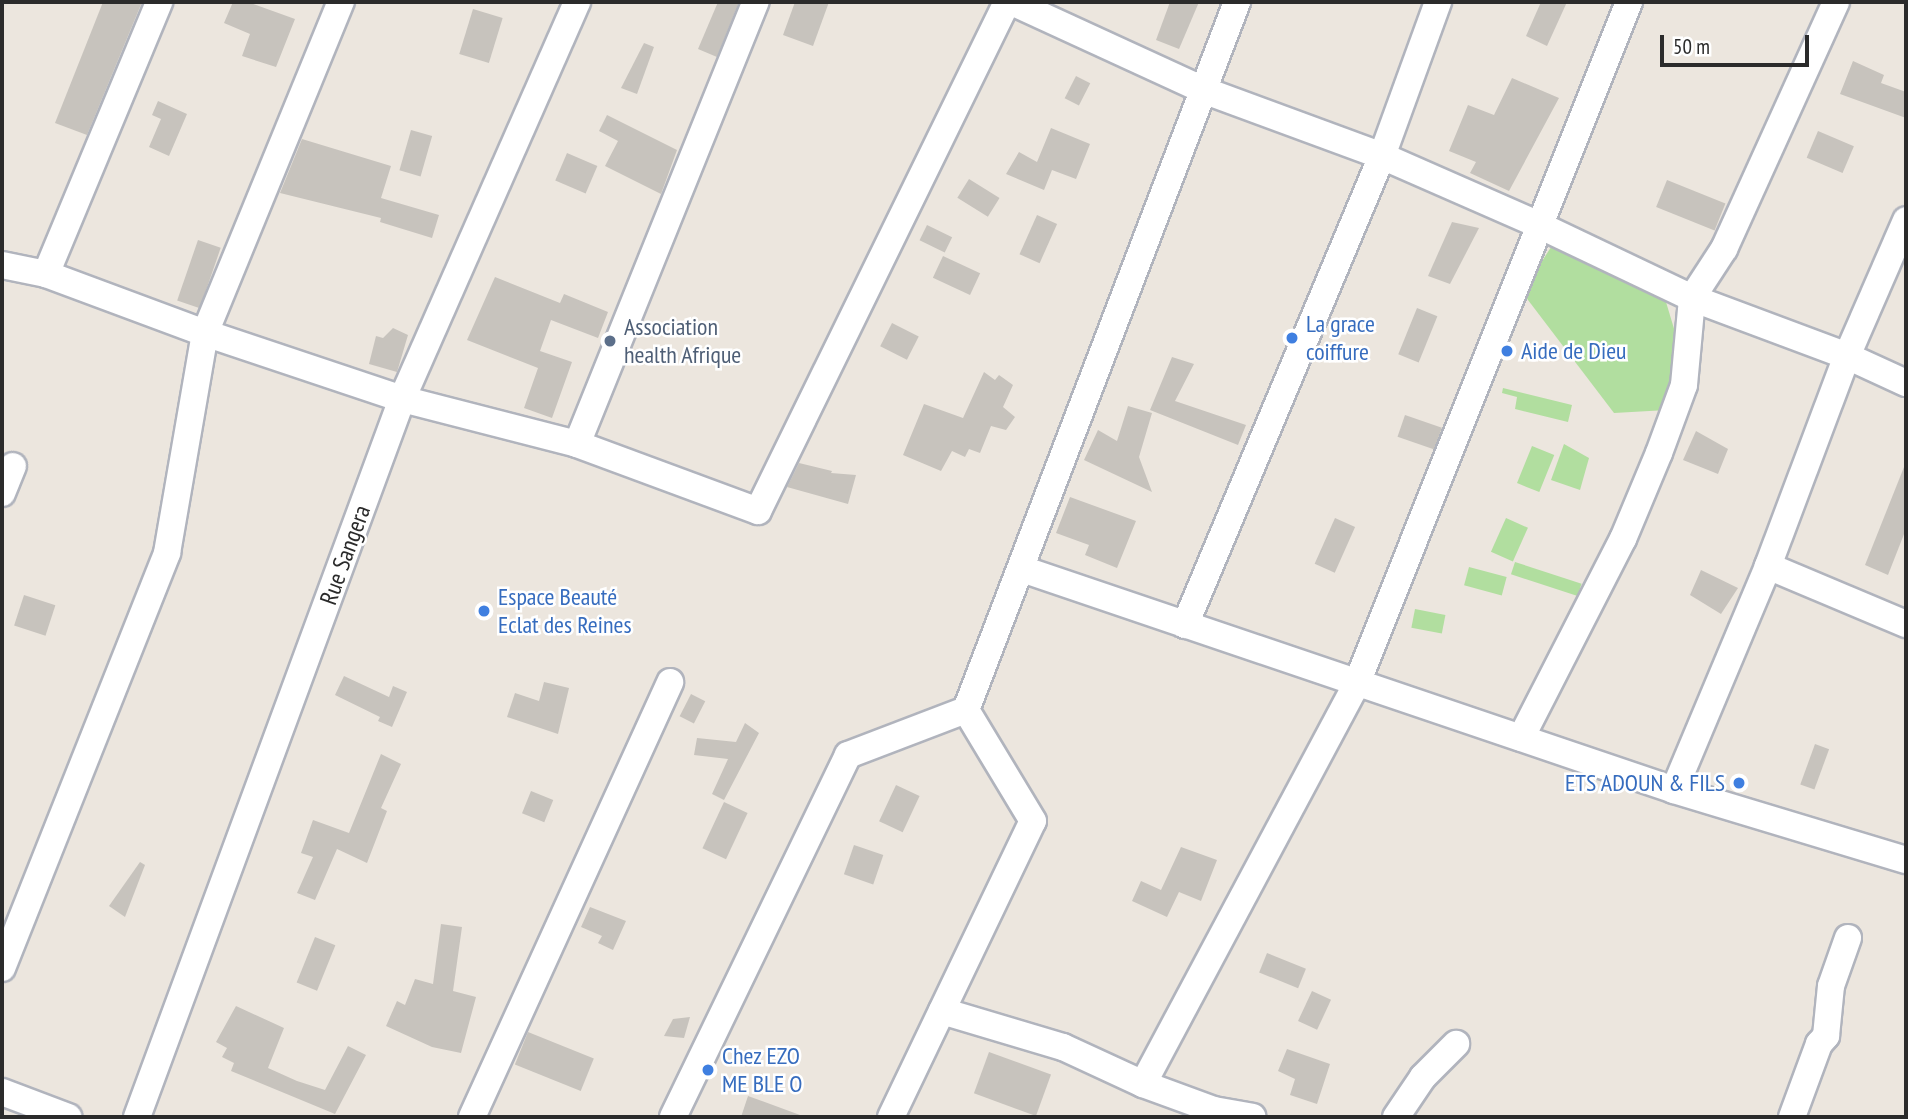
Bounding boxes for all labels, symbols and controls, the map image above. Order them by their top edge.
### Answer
scale bar [1663,21,1812,65]
text: 50 m [1673,33,1710,60]
place label: La grace coiffure [1306,310,1375,366]
place label: Association health Afrique [624,313,742,369]
marker: La grace coiffure [1284,330,1300,346]
marker: Association health Afrique [602,333,618,349]
place label: Aide de Dieu [1521,337,1626,365]
marker: Aide de Dieu [1499,343,1515,359]
street label: Rue Sangera [314,501,376,609]
place label: Espace Beauté Eclat des Reines [498,583,631,639]
marker: Espace Beauté Eclat des Reines [476,603,492,619]
place label: ETS ADOUN & FILS [1564,769,1725,797]
marker: ETS ADOUN & FILS [1731,775,1747,791]
place label: Chez EZO ME BLE O [722,1042,802,1098]
marker: Chez EZO ME BLE O [700,1062,716,1078]

